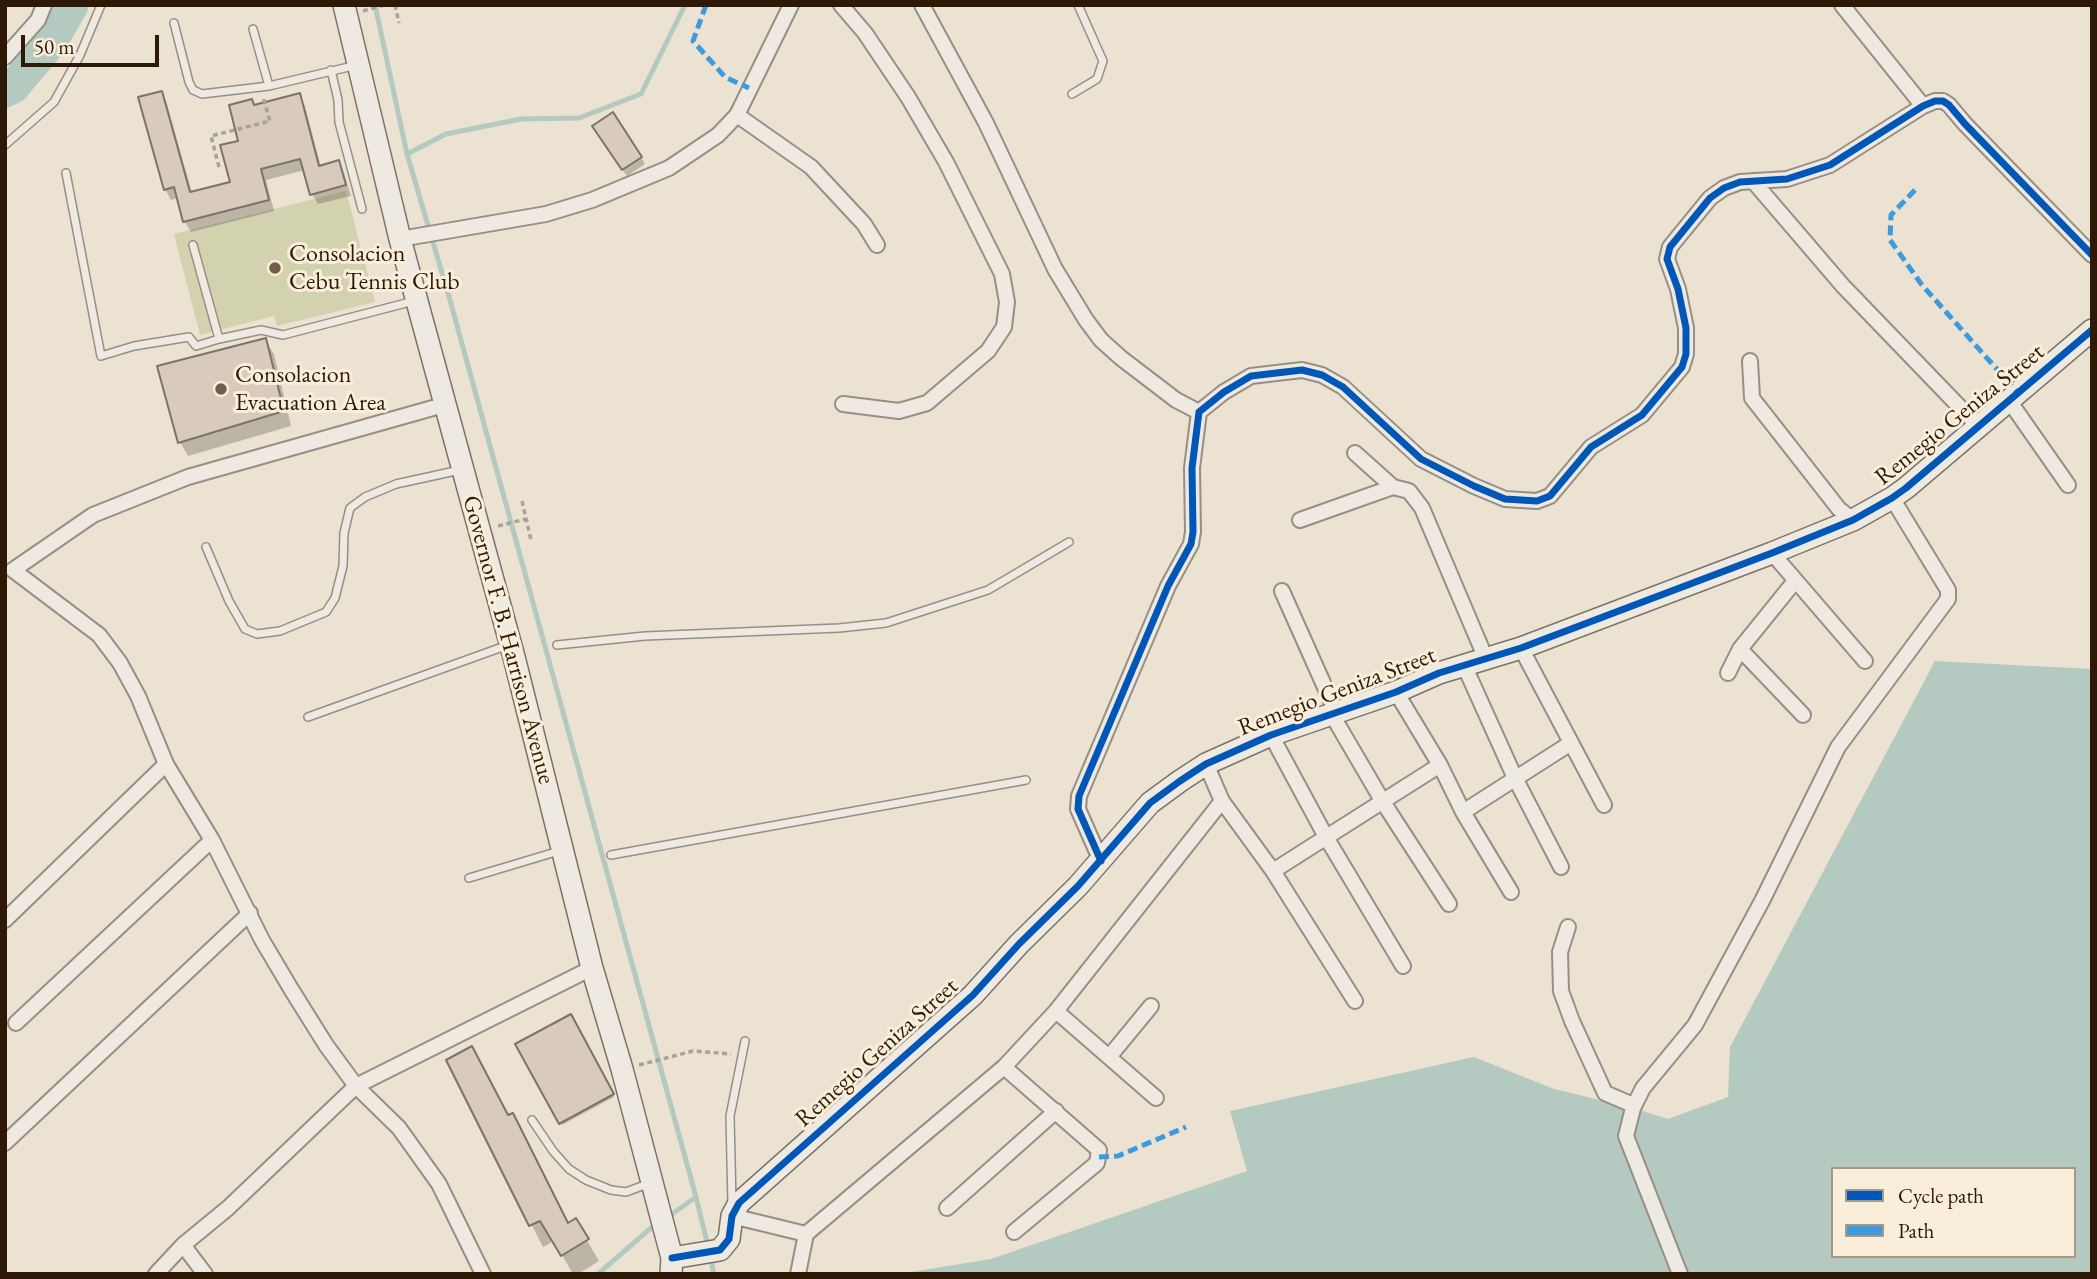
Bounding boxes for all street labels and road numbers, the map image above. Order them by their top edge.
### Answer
street label: Remegio Geniza Street [1870,338,2050,492]
street label: Governor F. B. Harrison Avenue [456,493,560,787]
street label: Remegio Geniza Street [1234,641,1440,743]
street label: Remegio Geniza Street [790,972,964,1134]

